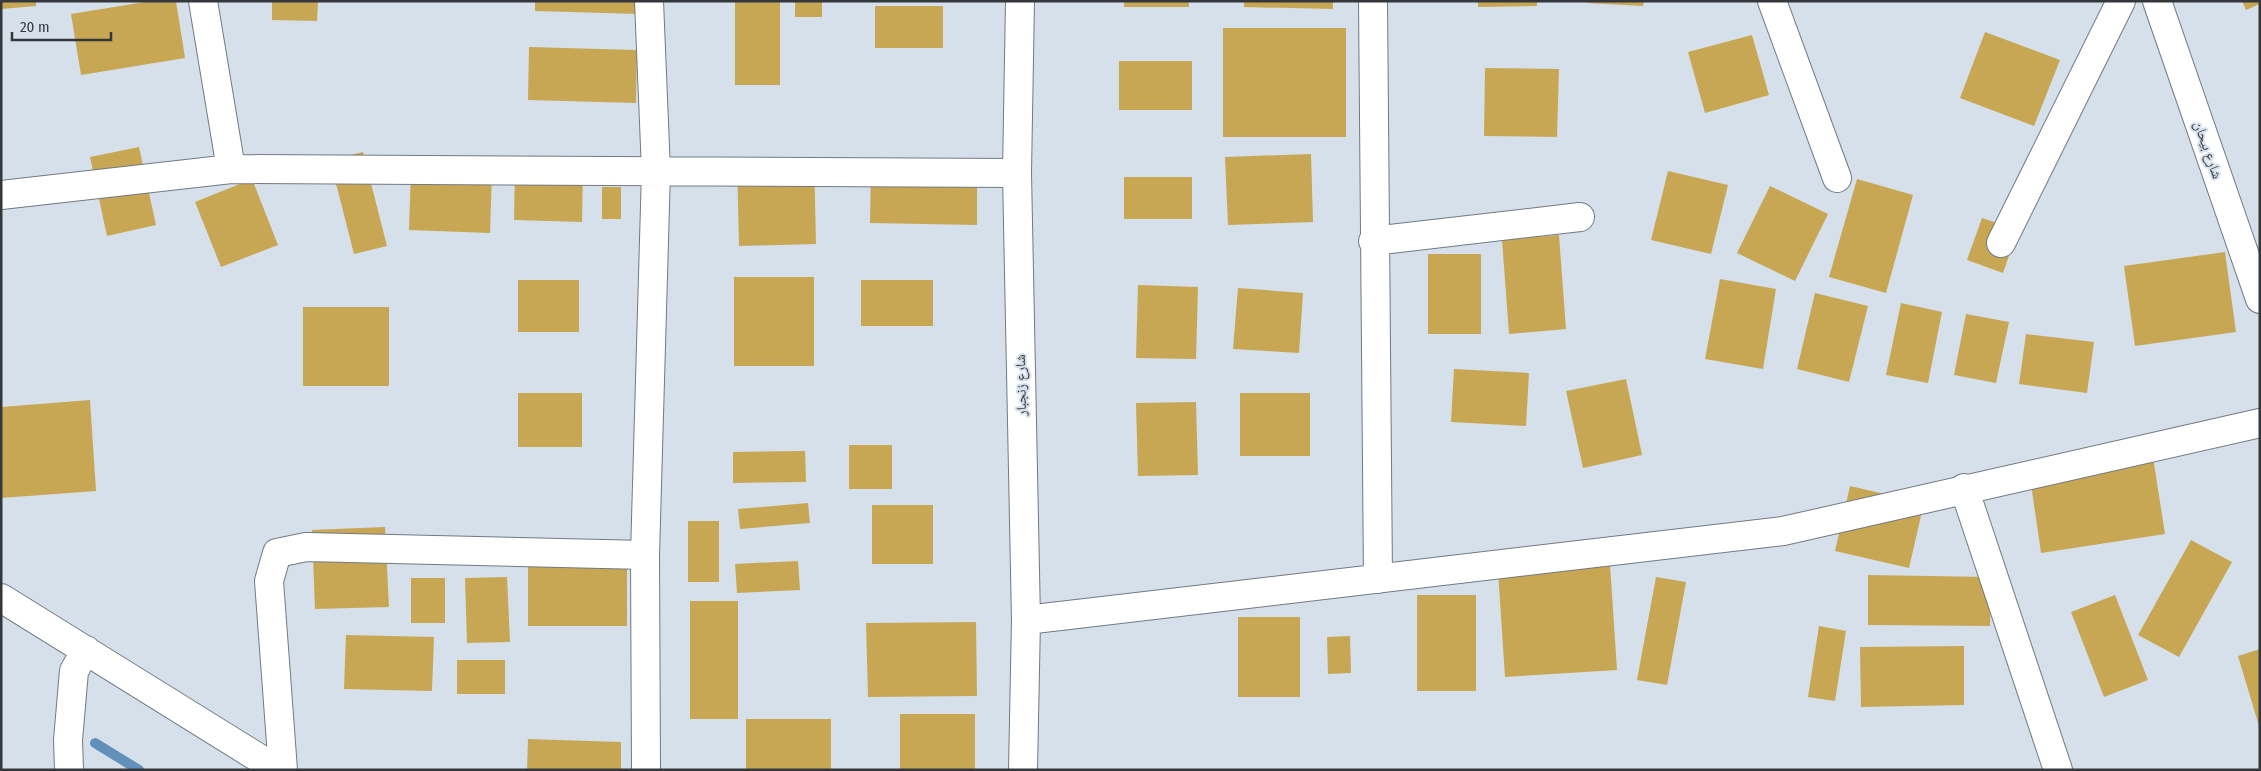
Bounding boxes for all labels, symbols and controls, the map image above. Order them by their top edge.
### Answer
scale bar [12,10,111,42]
text: 20 m [20,18,50,36]
street label: شارع بيحان [2189,119,2226,181]
street label: شارع زنجبار [1012,354,1031,417]

